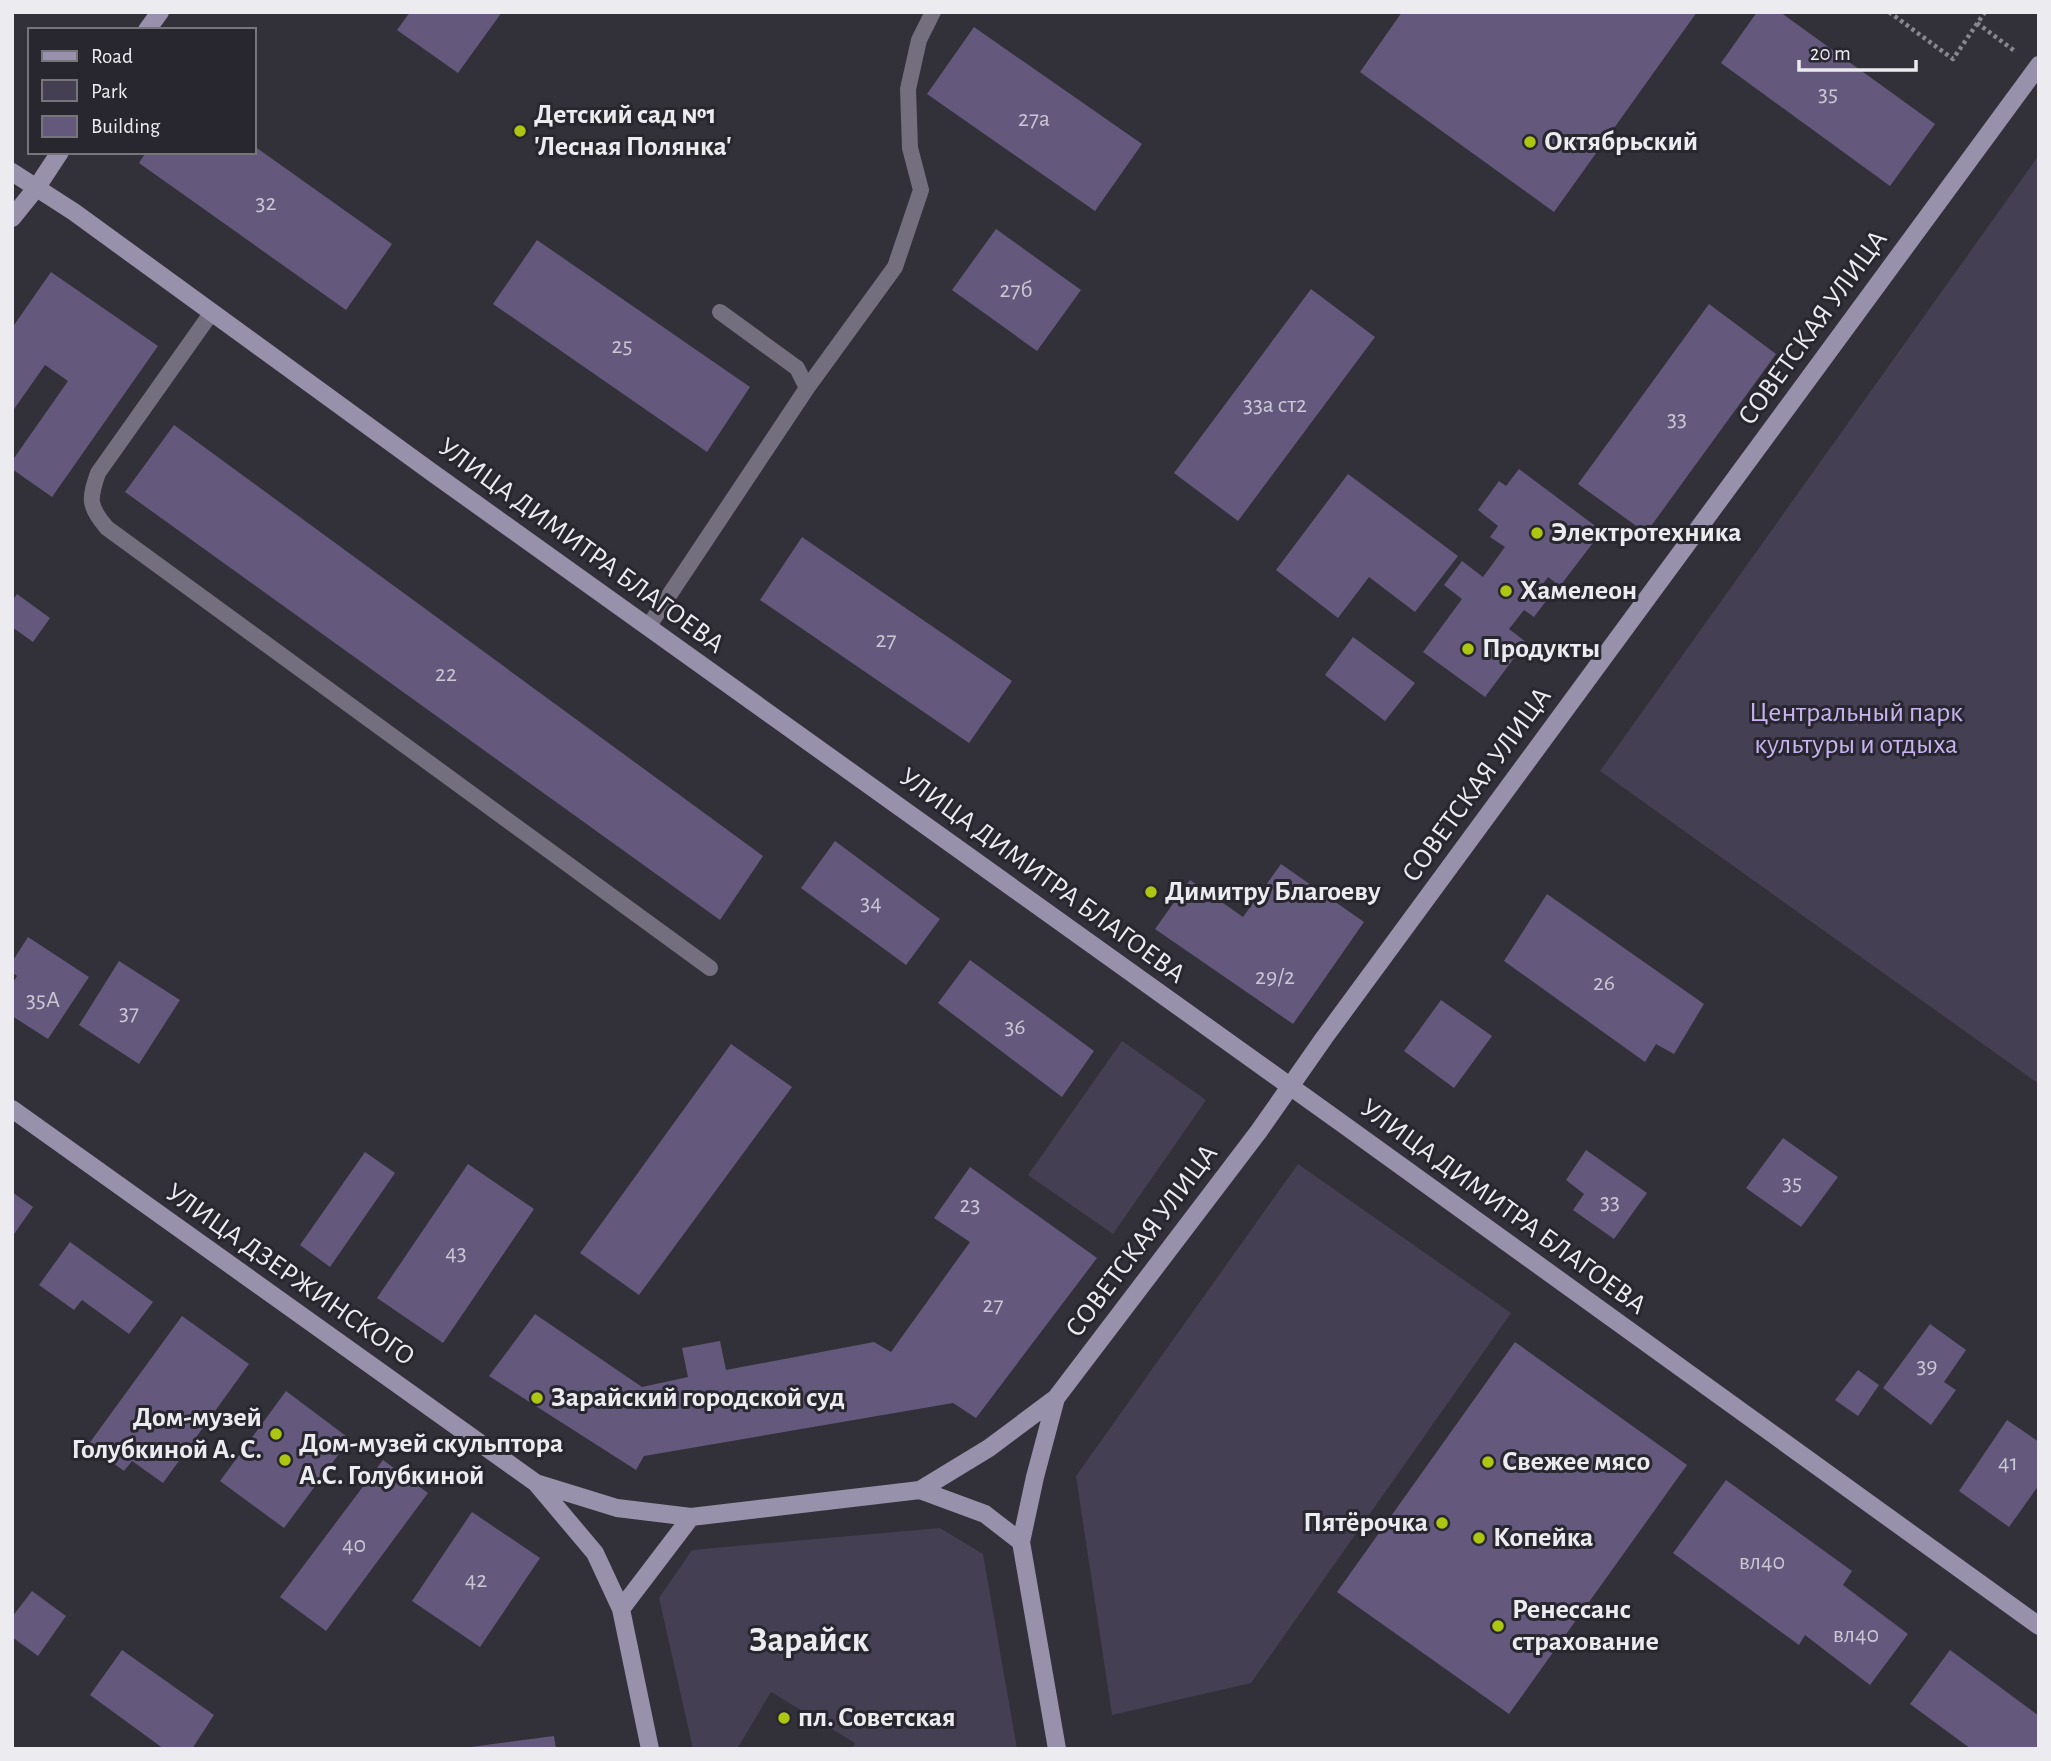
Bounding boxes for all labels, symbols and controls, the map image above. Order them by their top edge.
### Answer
legend [28,28,256,154]
scale bar [1799,28,1916,72]
text: 20 m [1810,43,1851,64]
text: Road [91,46,133,67]
text: Park [91,81,128,102]
house number: 35 [1818,82,1838,106]
place label: Детский сад №1 'Лесная Полянка' [534,101,732,161]
house number: 27a [1018,107,1050,131]
text: Building [91,116,161,137]
marker: Детский сад №1 'Лесная Полянка' [512,123,528,139]
place label: Октябрьский [1544,128,1698,156]
marker: Октябрьский [1522,134,1538,150]
house number: 32 [256,191,276,215]
street label: СОВЕТСКАЯ УЛИЦА [1733,225,1893,431]
house number: 27б [1000,278,1032,302]
house number: 25 [612,334,632,358]
house number: 33а ст2 [1243,393,1307,417]
house number: 33 [1667,407,1687,431]
street label: УЛИЦА ДИМИТРА БЛАГОЕВА [433,433,729,659]
place label: Электротехника [1551,519,1741,547]
marker: Электротехника [1529,525,1545,541]
place label: Хамелеон [1520,577,1637,605]
marker: Хамелеон [1498,583,1514,599]
house number: 27 [876,628,896,652]
place label: Продукты [1482,635,1600,663]
marker: Продукты [1460,641,1476,657]
house number: 22 [435,662,457,686]
street label: СОВЕТСКАЯ УЛИЦА [1397,682,1557,888]
park label: Центральный парк культуры и отдыха [1749,699,1963,759]
street label: УЛИЦА ДИМИТРА БЛАГОЕВА [894,763,1190,989]
place label: Димитру Благоеву [1165,878,1381,906]
marker: Димитру Благоеву [1143,884,1159,900]
house number: 34 [860,891,882,915]
house number: 29/2 [1255,965,1295,989]
house number: 26 [1593,971,1615,995]
house number: 35А [26,988,60,1012]
house number: 37 [119,1001,139,1025]
house number: 36 [1004,1015,1026,1039]
street label: УЛИЦА ДИМИТРА БЛАГОЕВА [1355,1094,1651,1320]
street label: СОВЕТСКАЯ УЛИЦА [1061,1140,1223,1342]
house number: 35 [1782,1171,1802,1195]
street label: УЛИЦА ДЗЕРЖИНСКОГО [161,1178,419,1372]
house number: 33 [1600,1190,1620,1214]
house number: 23 [960,1193,980,1217]
house number: 43 [445,1241,467,1265]
house number: 27 [983,1293,1003,1317]
house number: 39 [1916,1354,1938,1378]
place label: Зарайский городской суд [551,1384,845,1412]
marker: Зарайский городской суд [529,1390,545,1406]
place label: Дом-музей Голубкиной А. С. [71,1404,262,1464]
marker: Дом-музей Голубкиной А. С. [268,1426,284,1442]
place label: Дом-музей скульптора А.С. Голубкиной [299,1430,563,1490]
place label: Свежее мясо [1502,1448,1650,1476]
house number: 41 [1998,1451,2018,1475]
marker: Дом-музей скульптора А.С. Голубкиной [277,1452,293,1468]
marker: Свежее мясо [1480,1454,1496,1470]
place label: Пятёрочка [1303,1509,1428,1537]
marker: Пятёрочка [1434,1515,1450,1531]
place label: Копейка [1493,1524,1593,1552]
marker: Копейка [1471,1530,1487,1546]
house number: 40 [342,1533,366,1557]
house number: вл40 [1739,1550,1785,1574]
house number: 42 [465,1568,487,1592]
place label: Ренессанс страхование [1512,1596,1659,1656]
marker: Ренессанс страхование [1490,1618,1506,1634]
district label: Зарайск [749,1623,870,1658]
house number: вл40 [1833,1623,1879,1647]
place label: пл. Советская [798,1704,956,1732]
marker: пл. Советская [776,1710,792,1726]

